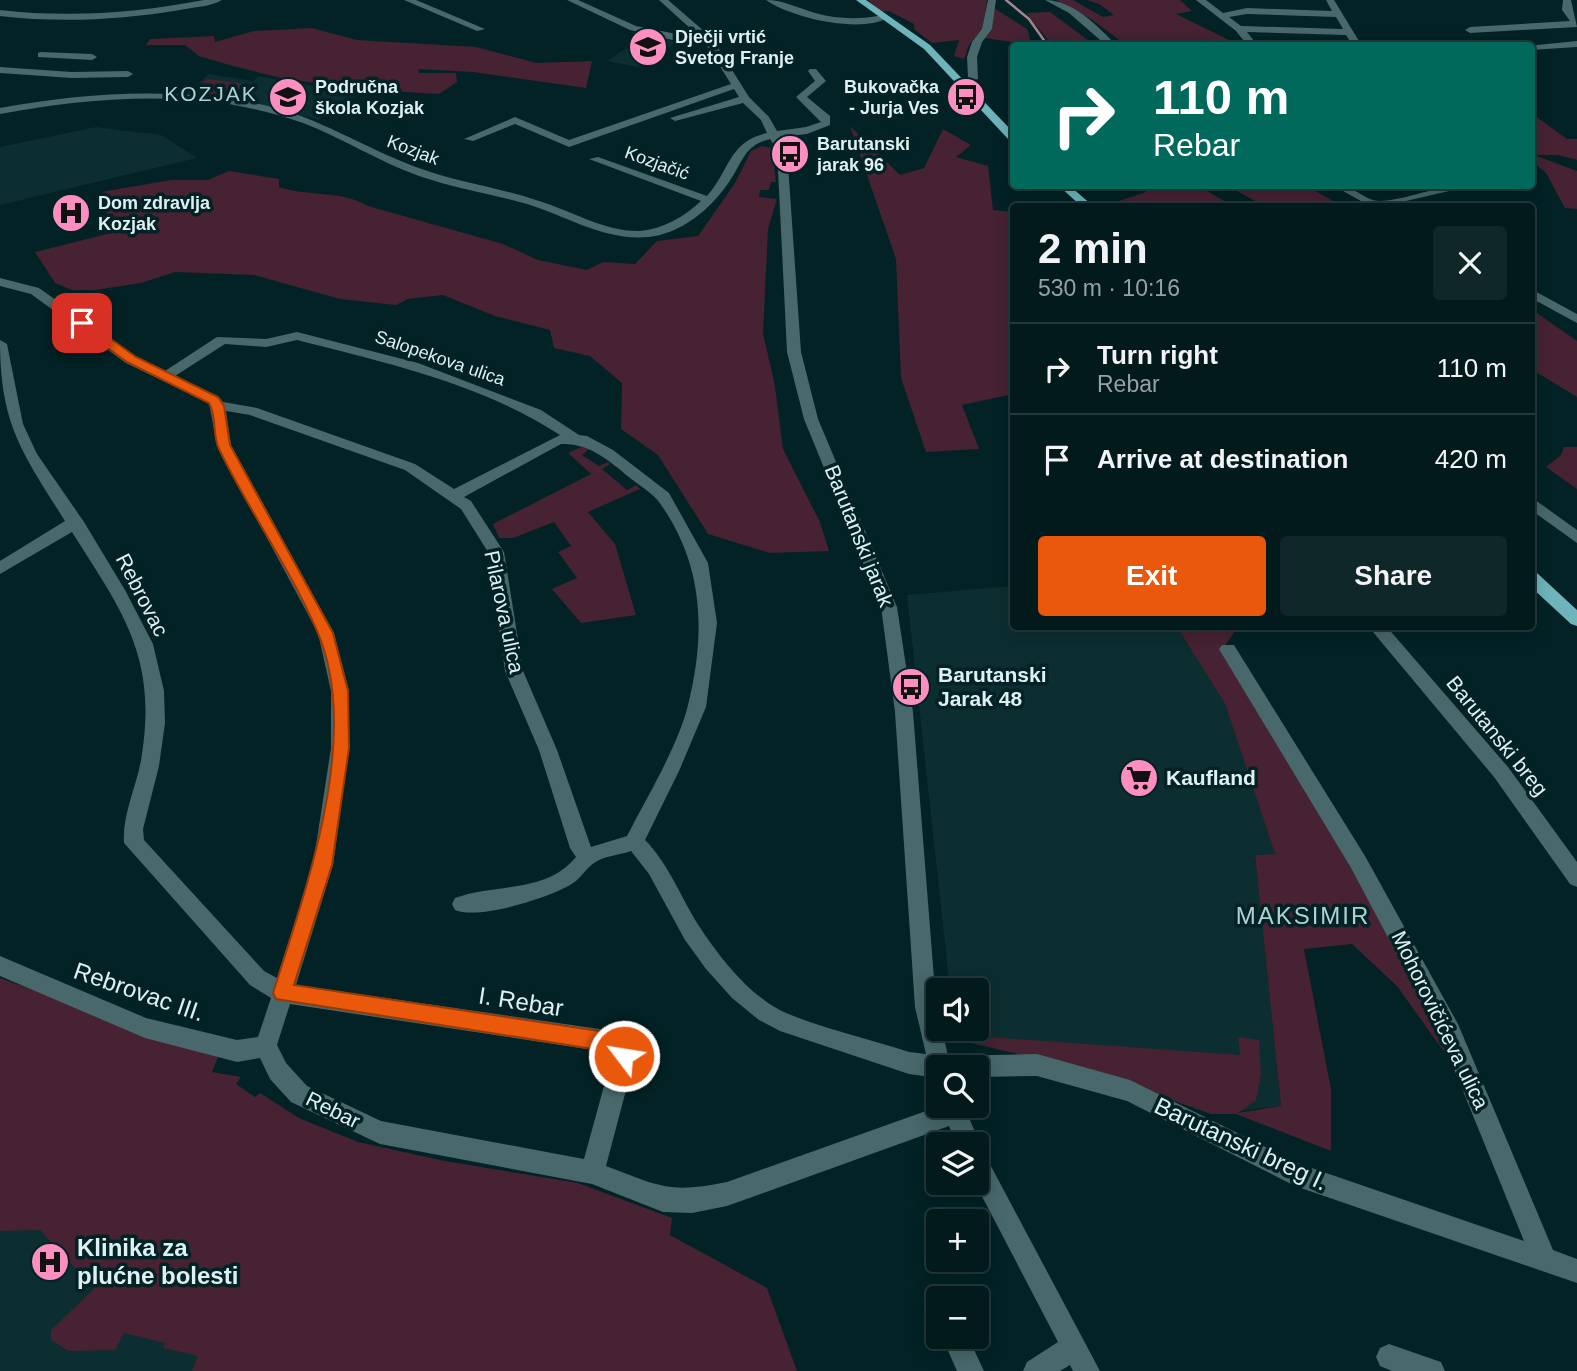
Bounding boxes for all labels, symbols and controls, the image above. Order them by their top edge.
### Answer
school or university icon: Dječji vrtić Svetog Franje [627,26,669,68]
place label: Dječji vrtić Svetog Franje [675,27,794,68]
icon: right [1038,70,1129,161]
text: 110 m [1153,70,1289,124]
school or university icon: Područna škola Kozjak [267,76,309,118]
bus stop icon: Bukovačka - Jurja Ves [945,76,987,118]
place label: Područna škola Kozjak [315,77,425,118]
place label: Bukovačka - Jurja Ves [844,77,940,118]
district label: KOZJAK [164,82,258,105]
text: Rebar [1153,127,1240,163]
street label: Kozjak [384,131,443,169]
bus stop icon: Barutanski jarak 96 [769,133,811,175]
place label: Barutanski jarak 96 [816,134,910,175]
street label: Kozjačić [622,142,692,184]
hospital icon: Dom zdravlja Kozjak [50,192,92,234]
place label: Dom zdravlja Kozjak [98,193,211,234]
text: 2 min [1038,225,1148,272]
button: close [1433,226,1507,300]
text: 530 m · 10:16 [1038,275,1180,301]
pin [52,293,112,353]
icon: arrive [63,304,101,342]
street label: Salopekova ulica [372,326,509,390]
text: Turn right [1097,340,1218,370]
icon: right [1038,350,1076,388]
text: 110 m [1437,353,1507,383]
text: Rebar [1097,371,1160,397]
icon: arrive [1038,441,1076,479]
text: Arrive at destination [1097,444,1348,474]
text: 420 m [1435,444,1507,474]
street label: Barutanski jarak [821,462,899,610]
button: Exit [1038,536,1266,616]
button: Share [1280,536,1507,616]
street label: Pilarova ulica [480,548,529,676]
street label: Rebrovac [112,550,173,640]
place label: Barutanski Jarak 48 [938,663,1047,710]
bus stop icon: Barutanski Jarak 48 [890,666,932,708]
street label: Barutanski breg [1442,671,1553,800]
supermarket icon: Kaufland [1118,757,1160,799]
place label: Kaufland [1166,766,1256,789]
district label: MAKSIMIR [1236,902,1370,929]
street label: Mohorovičićeva ulica [1387,927,1494,1113]
street label: Rebrovac III. [70,957,208,1026]
map controls [926,978,989,1349]
button: sound [926,978,989,1041]
street label: I. Rebar [477,981,565,1022]
position arrow [587,1019,661,1093]
button: search [926,1055,989,1118]
street label: Rebar [302,1087,364,1132]
street label: Barutanski breg I. [1150,1092,1332,1196]
button: layers [926,1132,989,1195]
button: + [926,1209,989,1272]
place label: Klinika za plućne bolesti [77,1234,238,1289]
hospital icon: Klinika za plućne bolesti [29,1241,71,1283]
button: − [926,1286,989,1349]

